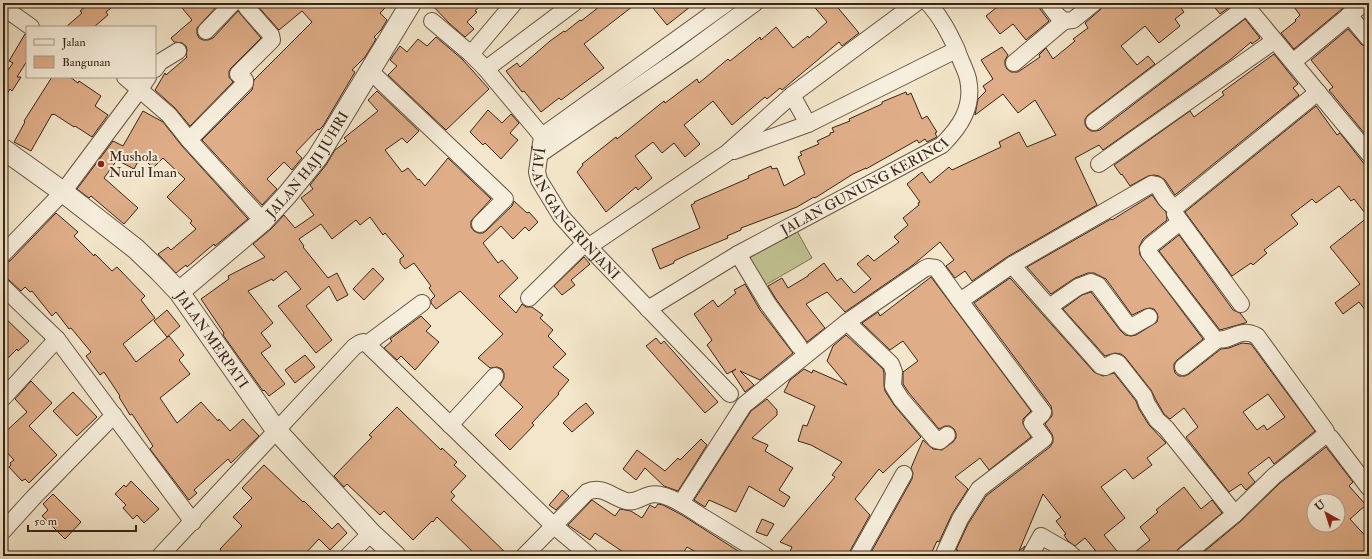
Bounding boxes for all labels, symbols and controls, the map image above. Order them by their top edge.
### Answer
legend [26,26,156,78]
text: Jalan [61,35,86,50]
text: Bangunan [62,55,111,70]
street label: JALAN HAJI JUHRI [262,108,352,222]
street label: JALAN GUNUNG KERINCI [777,135,953,239]
street label: JALAN GANG RINJANI [528,145,623,283]
place label: Mushola Nurul Iman [109,148,177,181]
marker: Mushola Nurul Iman [96,159,106,169]
street label: JALAN MERPATI [171,287,252,392]
north arrow [1306,493,1346,533]
text: U [1312,497,1328,514]
scale bar [28,507,136,533]
text: 50 m [34,514,58,529]

